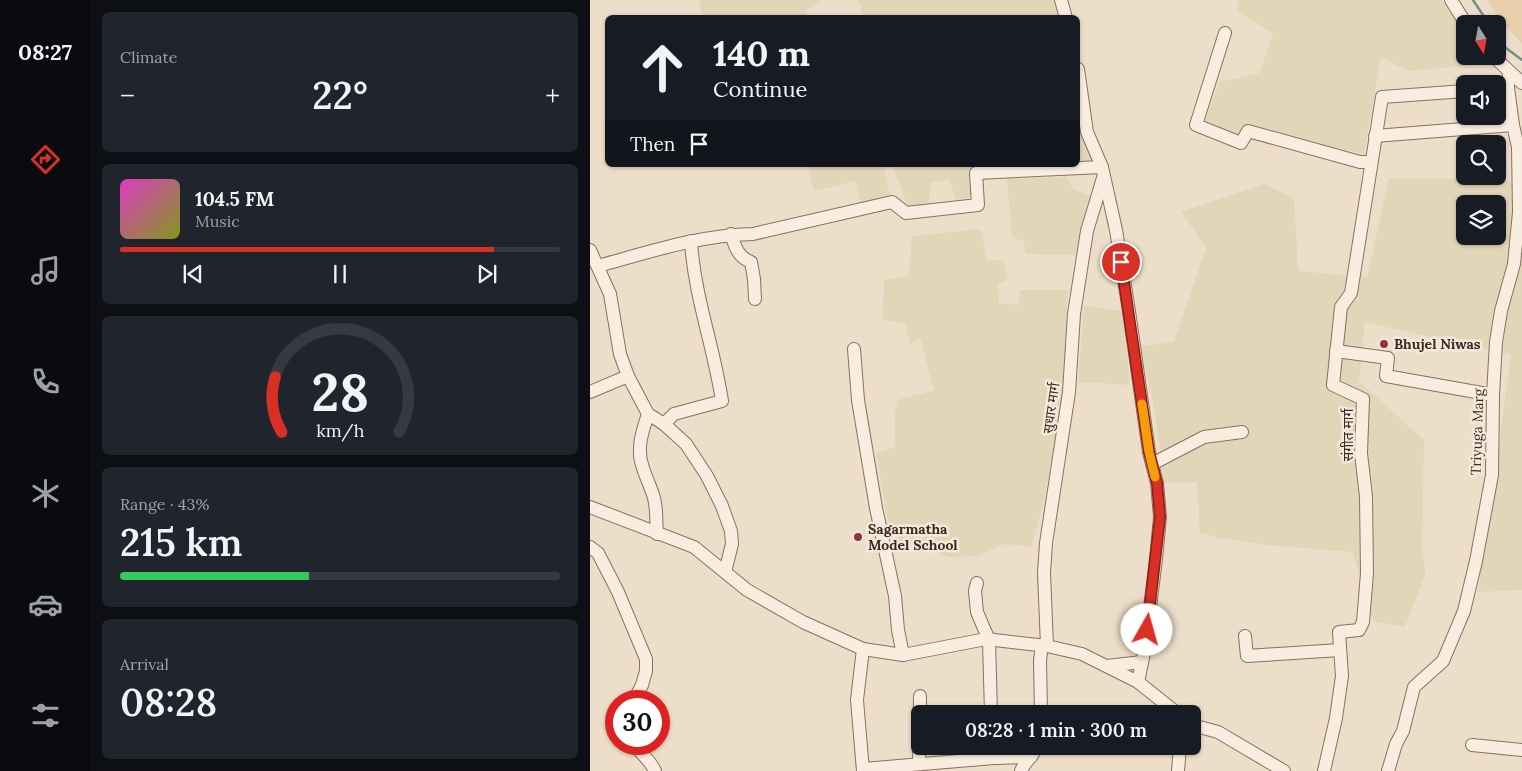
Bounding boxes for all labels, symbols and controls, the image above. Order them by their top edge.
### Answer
north arrow [1456,15,1506,65]
map controls [1456,15,1506,245]
text: 140 m [713,31,810,76]
icon: ahead [630,35,695,100]
text: 08:27 [18,38,72,66]
text: Climate [120,47,177,67]
text: 22° [312,71,368,119]
text: Continue [713,75,808,103]
button: sound [1456,75,1506,125]
text: − [120,78,135,114]
text: + [545,78,560,114]
icon: arrive [685,130,713,158]
text: Then [630,132,675,156]
button: search [1456,135,1506,185]
icon: directions [28,142,63,177]
text: 104.5 FM [195,187,274,211]
button: layers [1456,195,1506,245]
text: Music [195,211,240,231]
pin [1100,241,1142,283]
icon: arrive [1107,248,1135,276]
icon: music [28,253,63,288]
icon: previous [179,260,207,288]
icon: pause [326,260,354,288]
icon: next [473,260,501,288]
place label: Bhujel Niwas [1394,335,1481,353]
marker: Bhujel Niwas [1378,338,1390,350]
text: 28 [311,359,369,425]
icon: phone [28,364,63,399]
street label: सुधार मार्ग [1039,380,1065,435]
street label: Triyuga Marg [1466,388,1488,476]
street label: संगीत मार्ग [1339,408,1357,461]
text: km/h [316,419,364,442]
icon: climate [28,476,63,511]
text: Range · 43% [120,494,209,514]
text: 215 km [120,518,242,566]
place label: Sagarmatha Model School [868,520,958,554]
marker: Sagarmatha Model School [852,531,864,543]
icon: car [28,587,63,622]
position arrow [1120,603,1172,655]
text: Arrival [120,654,169,674]
text: 08:28 [120,678,217,726]
speed limit sign: 30 [605,690,670,755]
icon: filters [28,698,63,733]
text: 08:28 · 1 min · 300 m [965,718,1147,742]

